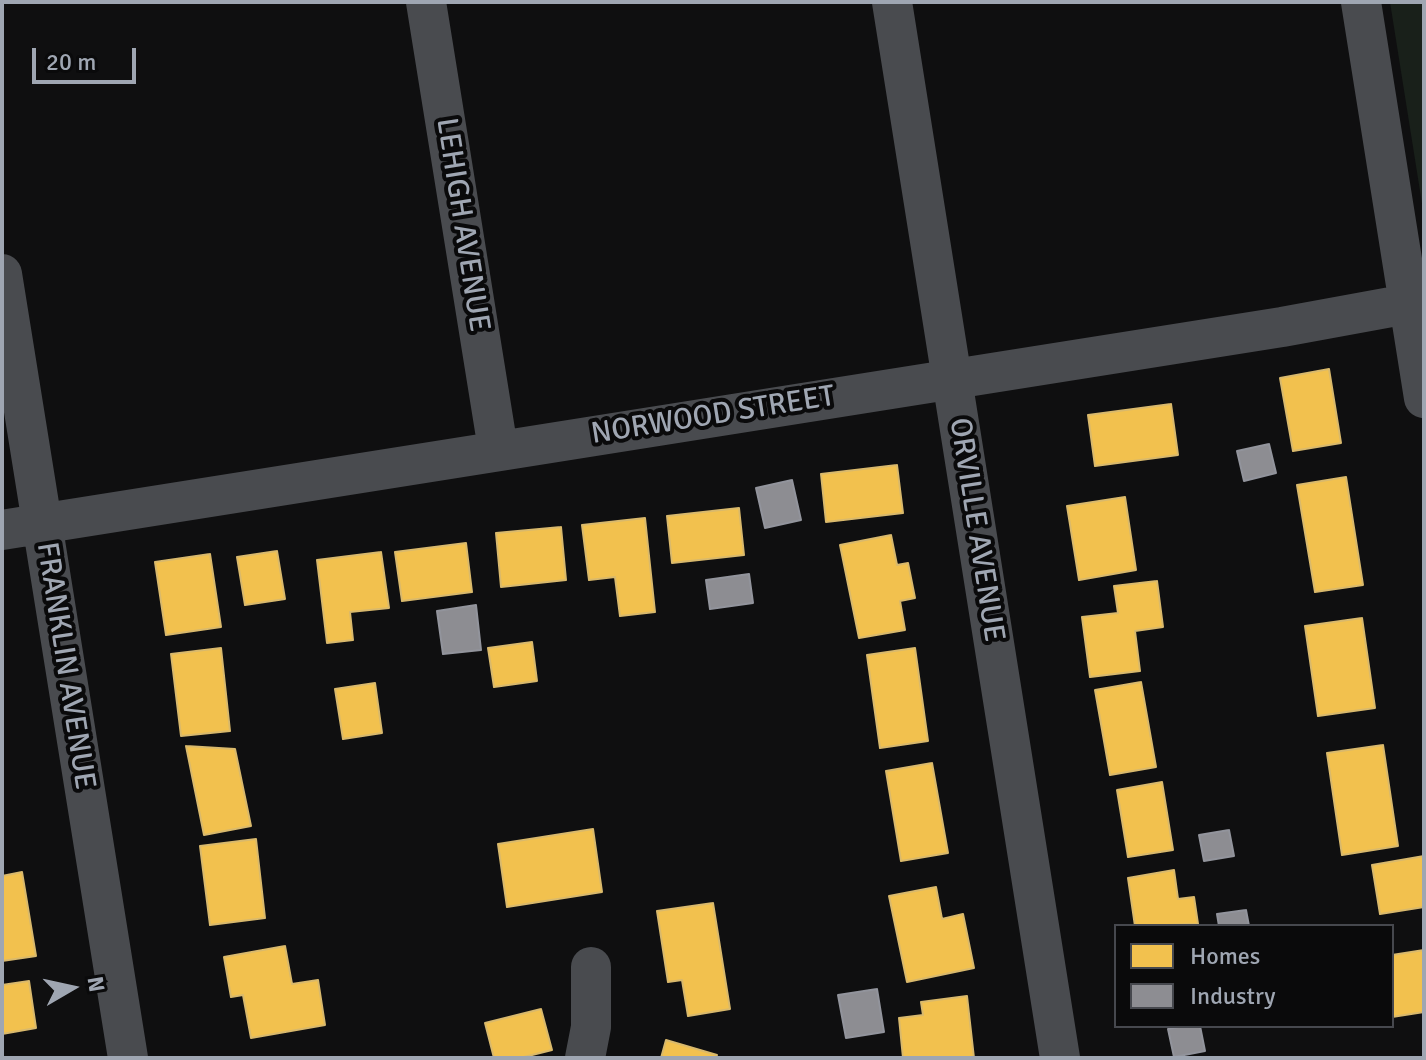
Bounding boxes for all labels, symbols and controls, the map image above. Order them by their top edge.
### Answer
scale bar [36,32,140,82]
text: 20 m [46,47,96,77]
street label: LEHIGH AVENUE [427,116,497,334]
street label: NORWOOD STREET [589,379,837,453]
street label: ORVILLE AVENUE [941,416,1011,644]
street label: FRANKLIN AVENUE [28,540,102,792]
legend [1114,924,1394,1028]
text: Homes [1190,941,1260,971]
north arrow [32,948,112,1028]
text: N [82,974,111,994]
text: Industry [1190,981,1276,1011]

